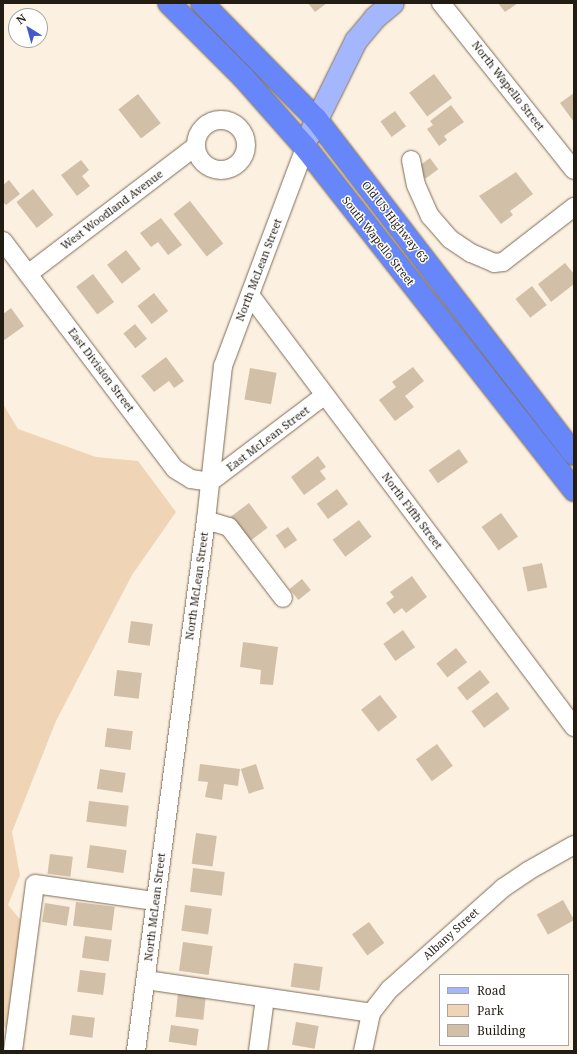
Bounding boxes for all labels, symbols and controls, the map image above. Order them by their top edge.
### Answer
north arrow [8,8,48,48]
text: N [13,10,29,27]
street label: North Wapello Street [469,39,547,133]
street label: West Woodland Avenue [58,167,166,253]
street label: Old US Highway 63 [359,179,431,265]
street label: South Wapello Street [339,194,417,288]
street label: North McLean Street [233,217,285,323]
street label: East Division Street [65,325,137,415]
street label: East McLean Street [224,404,312,474]
street label: North Fifth Street [379,470,445,552]
street label: North McLean Street [183,531,211,641]
street label: North McLean Street [142,852,168,962]
street label: Albany Street [420,905,482,963]
legend [439,974,569,1046]
text: Road [477,982,506,999]
text: Park [477,1002,504,1019]
text: Building [477,1022,525,1039]

